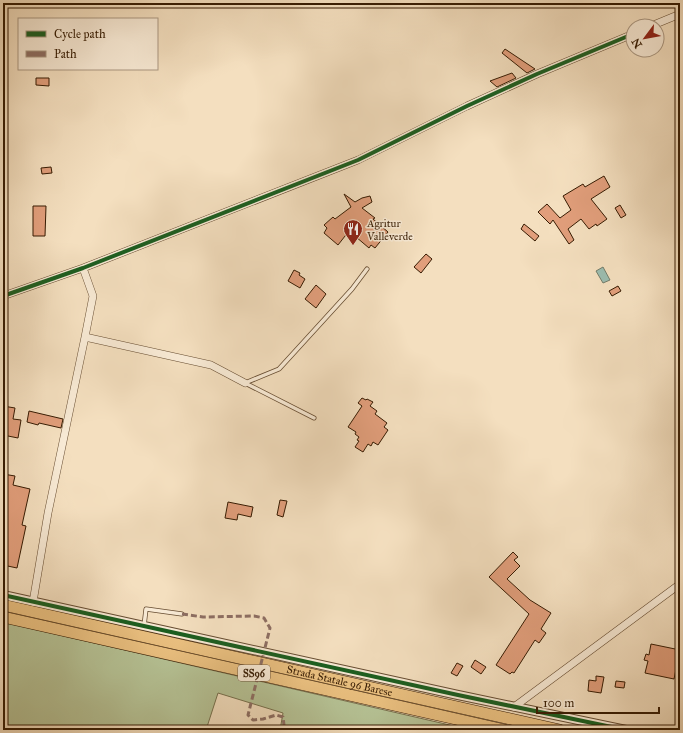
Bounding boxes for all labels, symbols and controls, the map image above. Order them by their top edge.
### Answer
legend [18,18,158,70]
north arrow [625,18,665,58]
text: Cycle path [54,27,106,41]
text: N [629,35,645,50]
text: Path [54,47,77,61]
place label: Agritur Valleverde [366,217,413,243]
restaurant icon: Agritur Valleverde [342,218,364,246]
street label: Strada Statale 96 Barese [285,663,394,699]
road number: SS96 [238,665,270,681]
scale bar [537,689,659,715]
text: 100 m [543,696,574,710]

